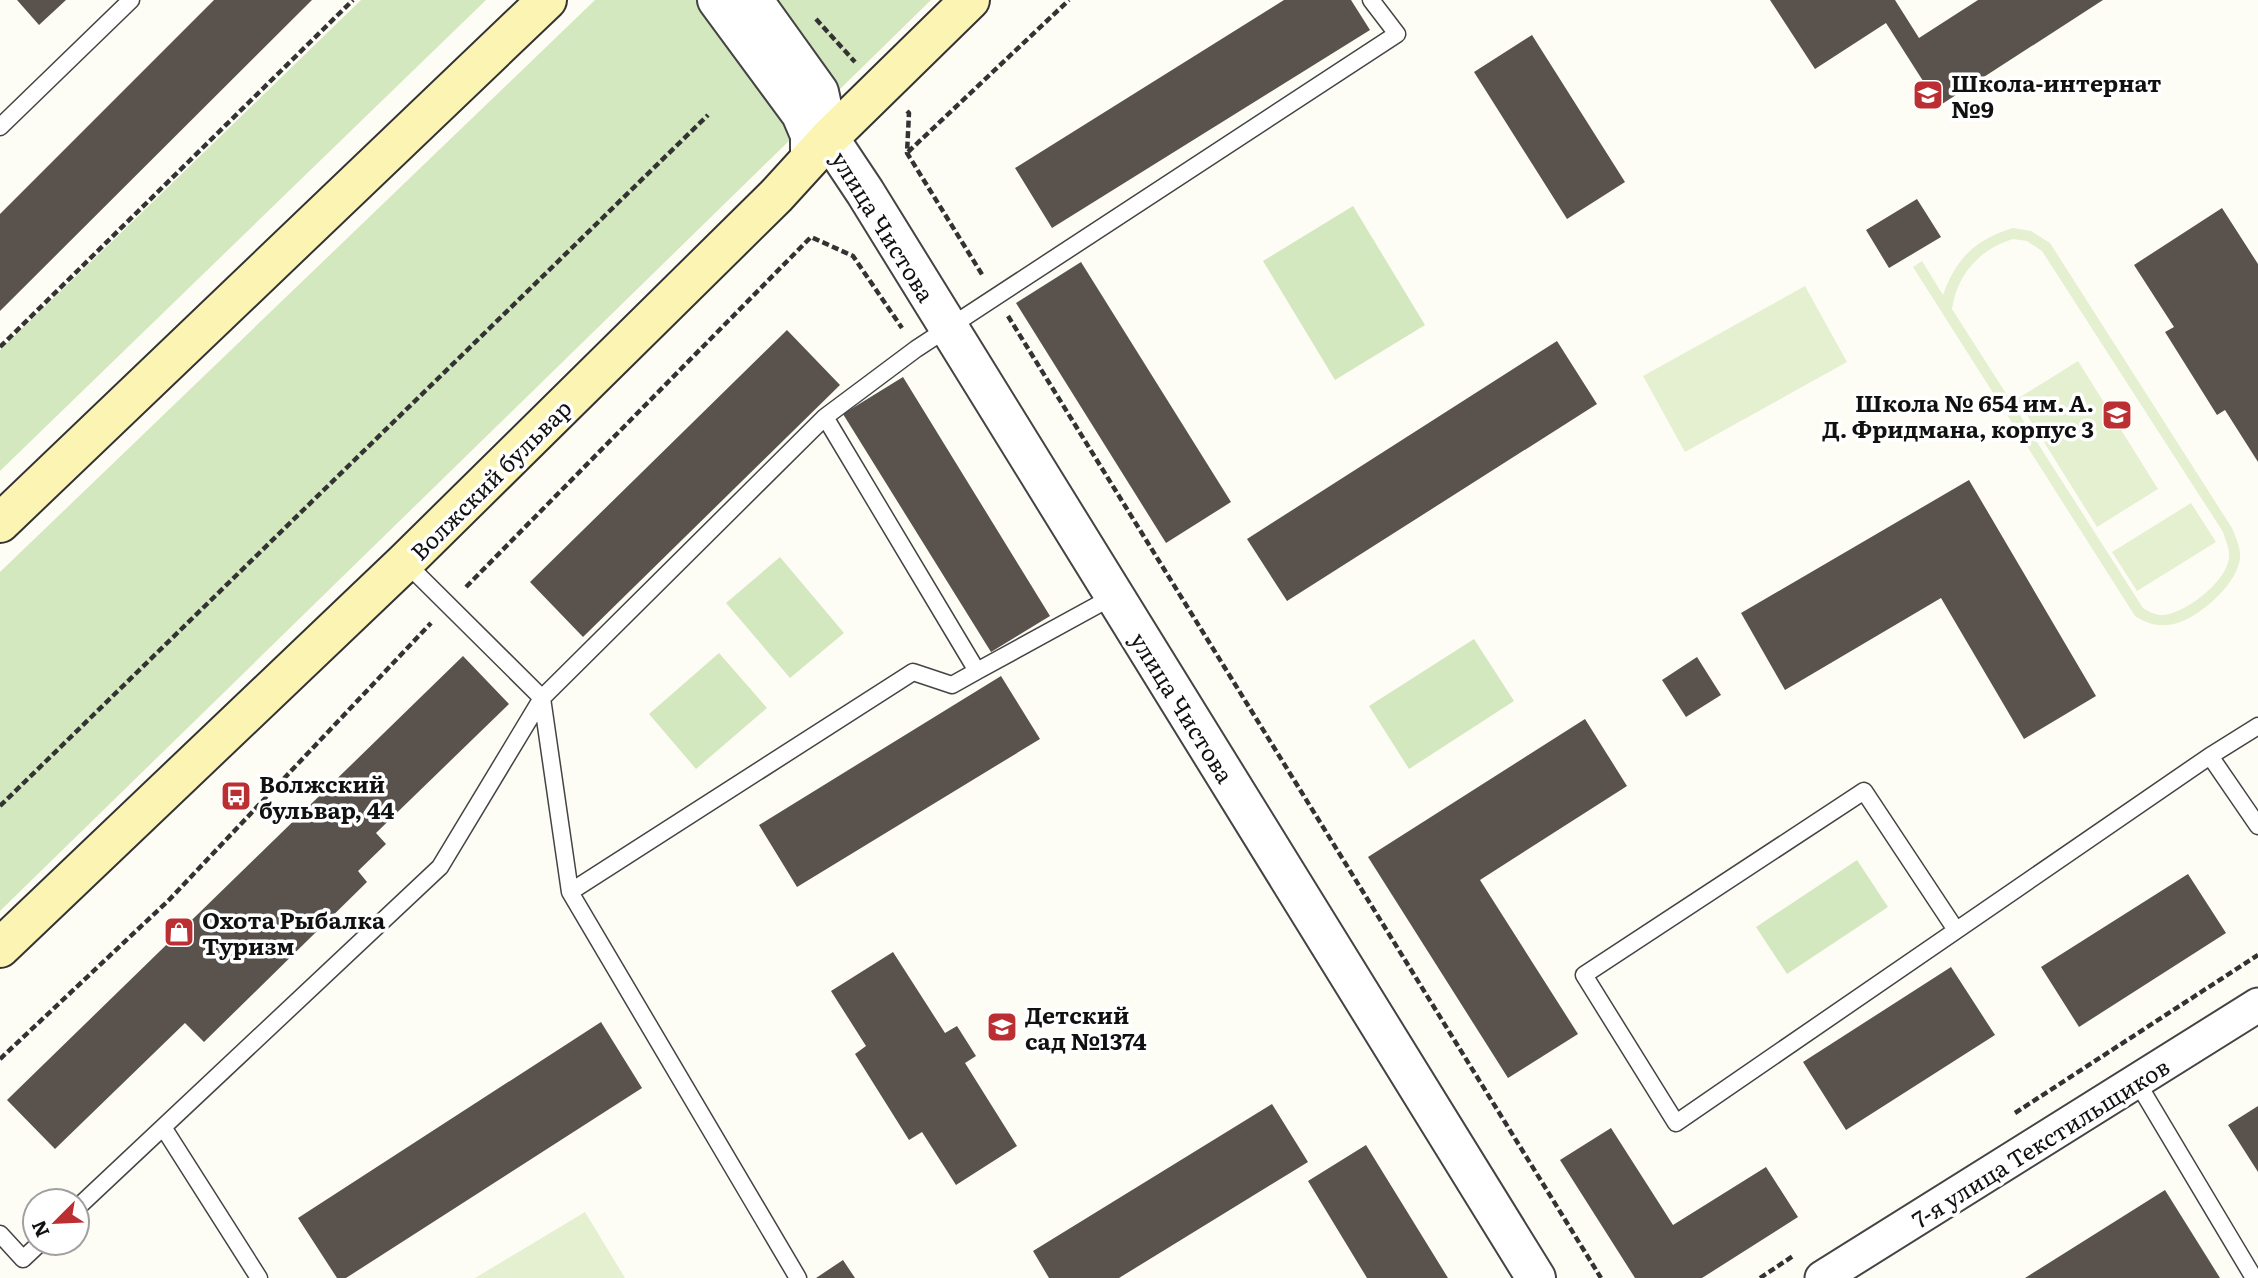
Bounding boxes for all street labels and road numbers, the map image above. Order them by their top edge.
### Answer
street label: улица Чистова [824,144,944,309]
street label: Волжский бульвар [402,391,578,567]
street label: улица Чистова [1123,625,1243,790]
street label: 7-я улица Текстильщиков [1905,1049,2175,1235]

